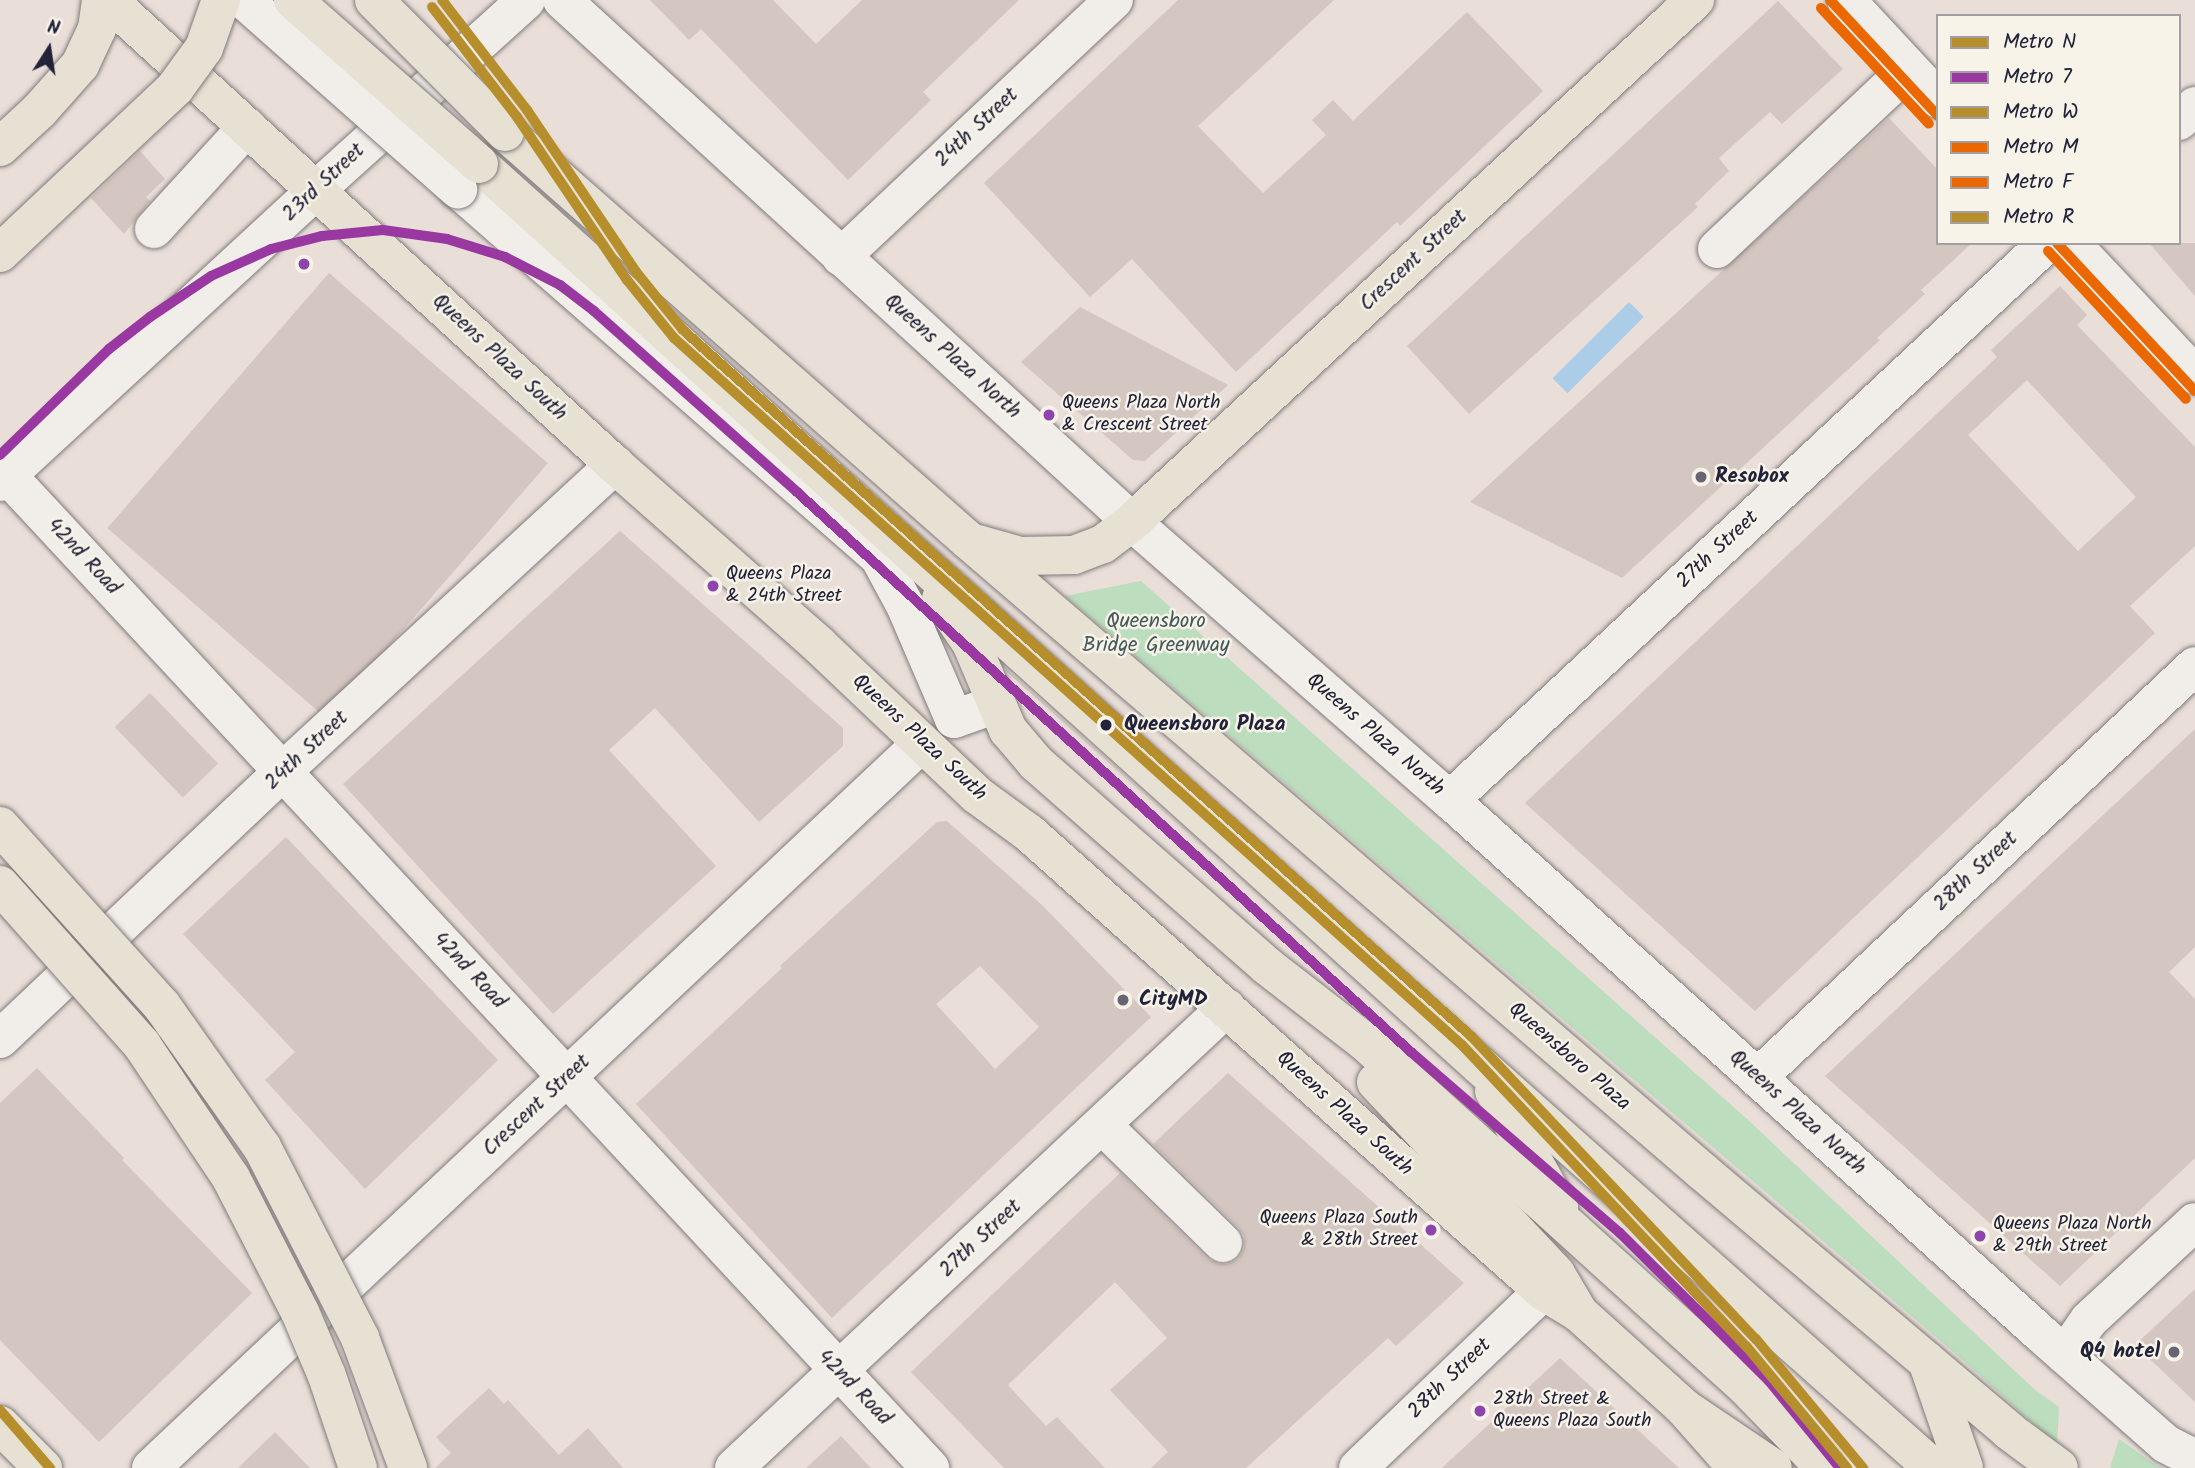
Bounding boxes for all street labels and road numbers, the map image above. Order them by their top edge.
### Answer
street label: 24th Street [930,83,1024,173]
street label: 23rd Street [278,139,370,227]
street label: Crescent Street [1355,205,1473,317]
street label: Queens Plaza South [426,289,572,427]
street label: Queens Plaza North [879,289,1025,425]
street label: 27th Street [1672,506,1764,594]
street label: 42nd Road [41,513,125,601]
street label: Queens Plaza North [1301,668,1449,802]
street label: Queens Plaza South [846,669,992,807]
street label: 24th Street [260,706,354,796]
street label: 28th Street [1929,827,2023,917]
street label: 42nd Road [427,927,511,1015]
street label: Queensboro Plaza [1503,997,1635,1117]
street label: Queens Plaza North [1724,1045,1870,1181]
street label: Queens Plaza South [1271,1046,1417,1182]
street label: Crescent Street [478,1050,596,1162]
street label: 27th Street [935,1195,1027,1283]
street label: 28th Street [1403,1333,1497,1425]
street label: 42nd Road [812,1345,896,1431]

